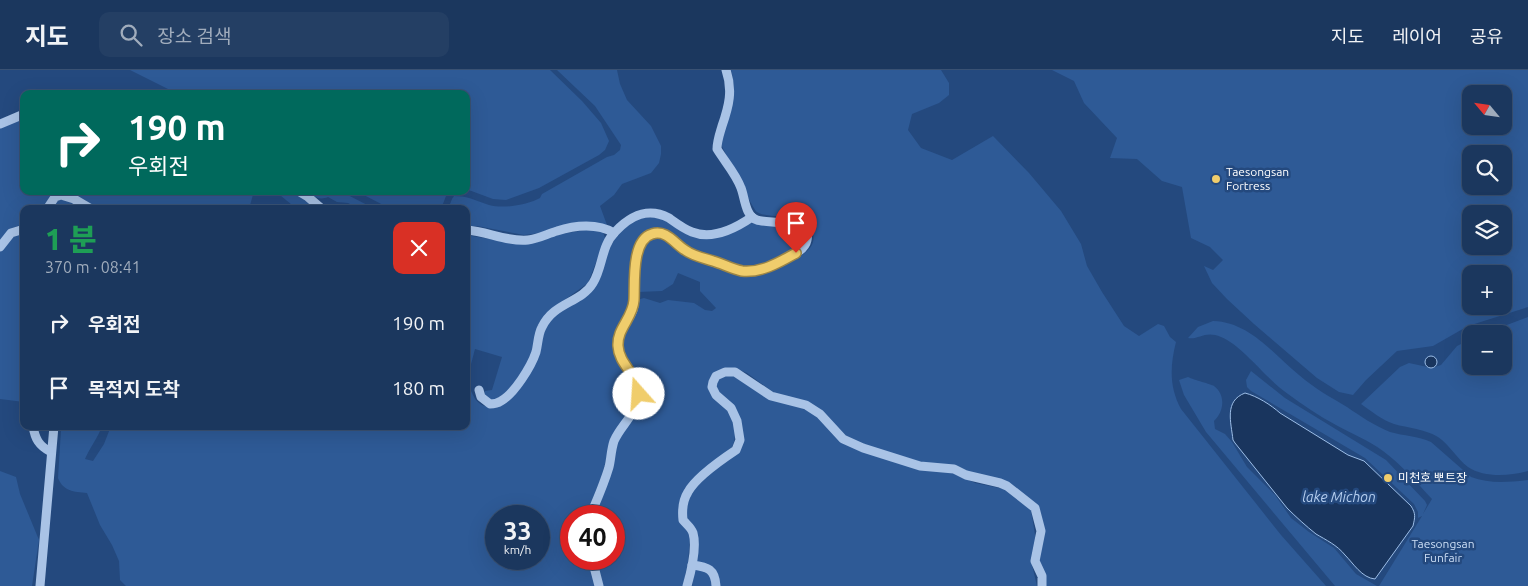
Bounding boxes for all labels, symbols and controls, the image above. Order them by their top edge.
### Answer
search box [99,12,449,57]
icon: search [117,21,145,49]
text: 지도 [25,23,69,50]
text: 장소 검색 [157,25,231,47]
text: 지도 [1331,26,1364,46]
text: 레이어 [1392,26,1442,46]
text: 공유 [1470,26,1503,46]
north arrow [1462,85,1512,135]
map controls [1462,85,1512,375]
text: 190 m [128,107,226,147]
icon: right [45,110,110,175]
button: search [1462,145,1512,195]
text: 우회전 [128,153,189,178]
place label: Taesongsan Fortress [1226,165,1289,192]
marker: Taesongsan Fortress [1210,173,1222,185]
pin [775,202,817,253]
button: layers [1462,205,1512,255]
icon: arrive [782,209,810,237]
text: 1 분 [45,222,97,256]
button: close [393,222,445,274]
text: 370 m · 08:41 [45,258,141,276]
button: + [1462,265,1512,315]
icon: right [45,309,73,337]
text: 190 m [392,312,445,334]
text: 우회전 [88,313,140,335]
button: − [1462,325,1512,375]
position arrow [612,367,664,419]
icon: arrive [45,374,73,402]
text: 180 m [392,377,445,399]
text: 목적지 도착 [88,378,180,400]
place label: 미천호 뽀트장 [1398,471,1467,484]
marker: 미천호 뽀트장 [1382,472,1394,484]
water label: lake Michon [1302,489,1376,505]
speed limit sign: 40 [560,505,625,570]
text: 33 [503,517,532,545]
park label: Taesongsan Funfair [1411,537,1475,564]
text: km/h [504,543,531,556]

